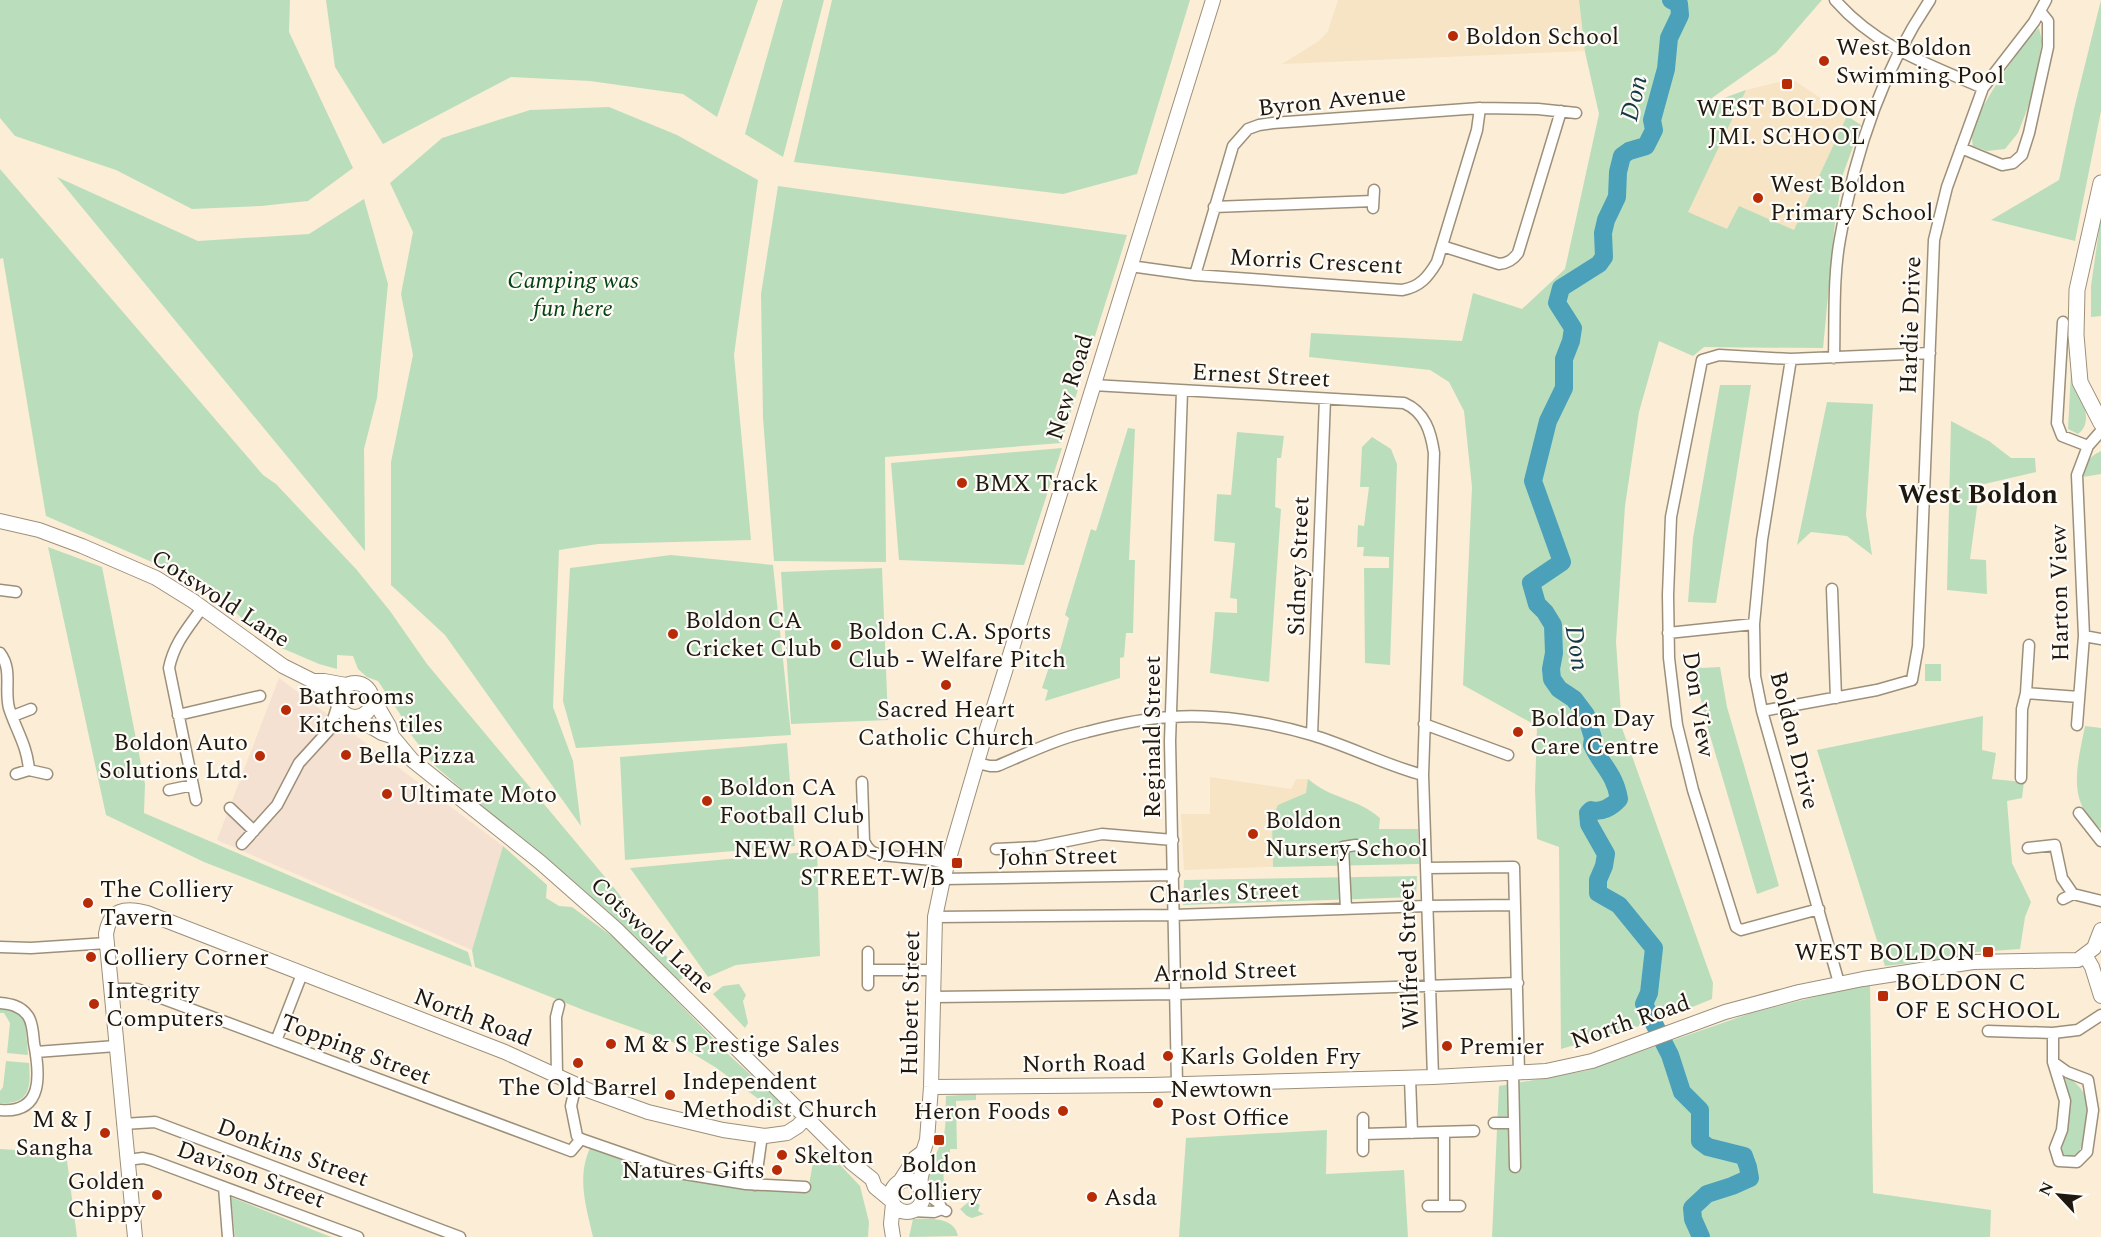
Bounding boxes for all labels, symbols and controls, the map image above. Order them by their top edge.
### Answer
place label: Boldon School [1465,19,1619,55]
marker: Boldon School [1446,29,1460,43]
place label: West Boldon Swimming Pool [1836,30,2004,94]
marker: West Boldon Swimming Pool [1817,54,1831,68]
water label: Don [1609,71,1659,125]
street label: Byron Avenue [1256,75,1408,127]
marker: WEST BOLDON JMI. SCHOOL [1780,77,1794,91]
place label: WEST BOLDON JMI. SCHOOL [1696,91,1878,155]
place label: West Boldon Primary School [1770,167,1933,231]
marker: West Boldon Primary School [1751,191,1765,205]
street label: Morris Crescent [1228,239,1403,285]
street label: Hardie Drive [1891,255,1931,395]
park label: Camping was fun here [507,263,639,327]
street label: New Road [1037,330,1103,445]
street label: Ernest Street [1191,354,1331,398]
place label: BMX Track [974,466,1098,502]
district label: West Boldon [1898,474,2058,516]
marker: BMX Track [955,476,969,490]
street label: Sidney Street [1279,496,1319,637]
street label: Harton View [2041,523,2079,662]
street label: Cotswold Lane [144,540,297,657]
place label: Boldon CA Cricket Club [685,603,821,667]
place label: Boldon C.A. Sports Club - Welfare Pitch [848,614,1066,678]
water label: Don [1554,622,1600,674]
marker: Boldon CA Cricket Club [666,627,680,641]
marker: Boldon C.A. Sports Club - Welfare Pitch [829,638,843,652]
street label: Don View [1672,649,1724,760]
street label: Reginald Street [1135,655,1171,819]
street label: Boldon Drive [1759,667,1829,813]
marker: Sacred Heart Catholic Church [939,678,953,692]
place label: Bathrooms Kitchens tiles [298,679,444,743]
place label: Sacred Heart Catholic Church [858,692,1034,756]
place label: Boldon Day Care Centre [1530,701,1659,765]
marker: Bathrooms Kitchens tiles [279,703,293,717]
place label: Boldon Auto Solutions Ltd. [99,725,248,789]
marker: Boldon Day Care Centre [1511,725,1525,739]
place label: Bella Pizza [358,738,475,774]
marker: Bella Pizza [339,748,353,762]
marker: Boldon Auto Solutions Ltd. [253,749,267,763]
place label: Boldon CA Football Club [719,770,864,834]
place label: Ultimate Moto [399,777,557,813]
marker: Ultimate Moto [380,787,394,801]
marker: Boldon CA Football Club [700,794,714,808]
place label: Boldon Nursery School [1265,803,1428,867]
marker: Boldon Nursery School [1246,827,1260,841]
place label: NEW ROAD-JOHN STREET-W/B [733,832,945,896]
street label: John Street [998,838,1118,876]
marker: NEW ROAD-JOHN STREET-W/B [950,856,964,870]
street label: Cotswold Lane [582,868,723,1003]
place label: The Colliery Tavern [100,872,234,936]
street label: Charles Street [1148,872,1300,914]
street label: Wilfred Street [1388,880,1430,1030]
marker: The Colliery Tavern [81,896,95,910]
street label: Hubert Street [892,930,930,1076]
place label: WEST BOLDON [1794,935,1976,971]
place label: Colliery Corner [103,940,269,976]
marker: WEST BOLDON [1981,945,1995,959]
marker: Colliery Corner [84,950,98,964]
street label: Arnold Street [1152,951,1298,992]
place label: BOLDON C OF E SCHOOL [1895,965,2061,1029]
place label: Integrity Computers [106,973,224,1037]
street label: North Road [408,979,537,1057]
street label: North Road [1566,985,1695,1059]
marker: BOLDON C OF E SCHOOL [1876,989,1890,1003]
marker: Integrity Computers [87,997,101,1011]
street label: Topping Street [275,1005,436,1095]
place label: M & S Prestige Sales [623,1027,840,1063]
place label: Premier [1459,1029,1544,1065]
marker: M & S Prestige Sales [604,1037,618,1051]
place label: Karls Golden Fry [1180,1039,1361,1075]
marker: Premier [1440,1039,1454,1053]
street label: North Road [1022,1045,1146,1083]
marker: Karls Golden Fry [1161,1049,1175,1063]
marker: The Old Barrel [571,1056,585,1070]
place label: Independent Methodist Church [682,1064,878,1128]
place label: The Old Barrel [499,1070,657,1106]
place label: Newtown Post Office [1170,1072,1289,1136]
marker: Independent Methodist Church [663,1088,677,1102]
place label: Heron Foods [914,1094,1051,1130]
marker: Newtown Post Office [1151,1096,1165,1110]
place label: M & J Sangha [16,1102,93,1166]
marker: Heron Foods [1056,1104,1070,1118]
street label: Donkins Street [212,1109,374,1197]
marker: M & J Sangha [98,1126,112,1140]
street label: Davison Street [171,1131,330,1218]
marker: Boldon Colliery [932,1133,946,1147]
place label: Skelton [794,1138,874,1174]
place label: Boldon Colliery [897,1147,983,1211]
marker: Skelton [775,1148,789,1162]
place label: Natures Gifts [622,1153,765,1189]
marker: Natures Gifts [770,1163,784,1177]
place label: Golden Chippy [67,1164,146,1228]
north arrow [2029,1165,2089,1225]
text: N [2033,1178,2060,1200]
place label: Asda [1104,1180,1158,1216]
marker: Golden Chippy [150,1188,164,1202]
marker: Asda [1085,1190,1099,1204]

